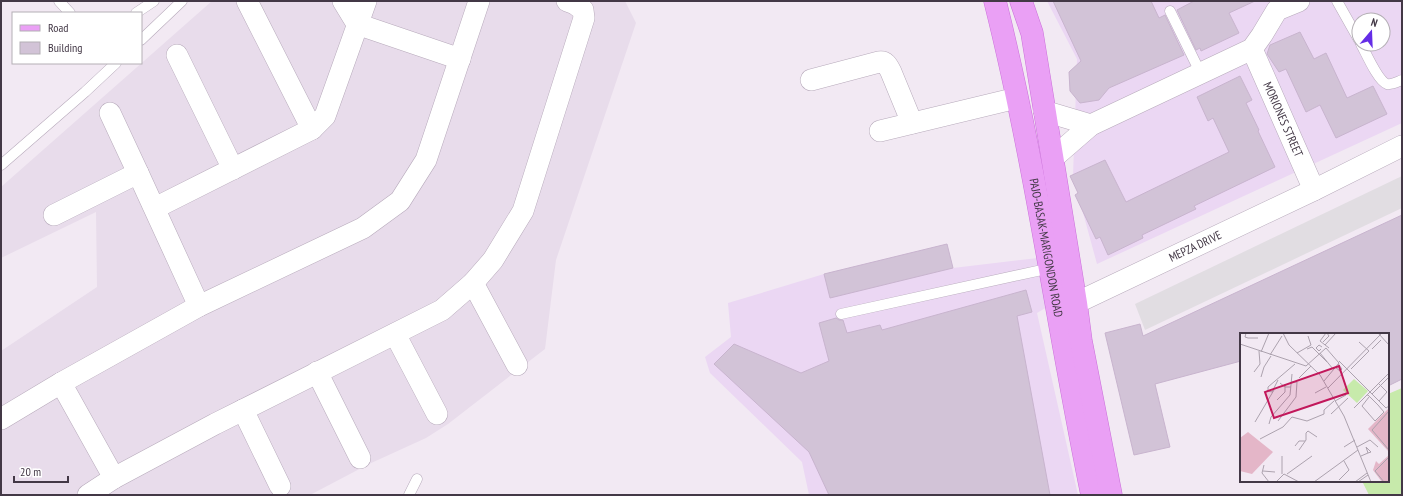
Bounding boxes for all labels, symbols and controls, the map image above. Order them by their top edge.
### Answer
legend [12,12,142,64]
north arrow [1351,12,1391,52]
text: N [1369,15,1379,30]
text: Road [48,20,68,35]
text: Building [48,40,83,55]
street label: MORIONES STREET [1260,79,1307,160]
street label: PAJO-BASAK-MARIGONDON ROAD [1026,177,1066,318]
street label: MEPZA DRIVE [1166,227,1224,265]
inset map [1240,333,1389,482]
scale bar [14,458,68,484]
text: 20 m [20,464,41,479]

